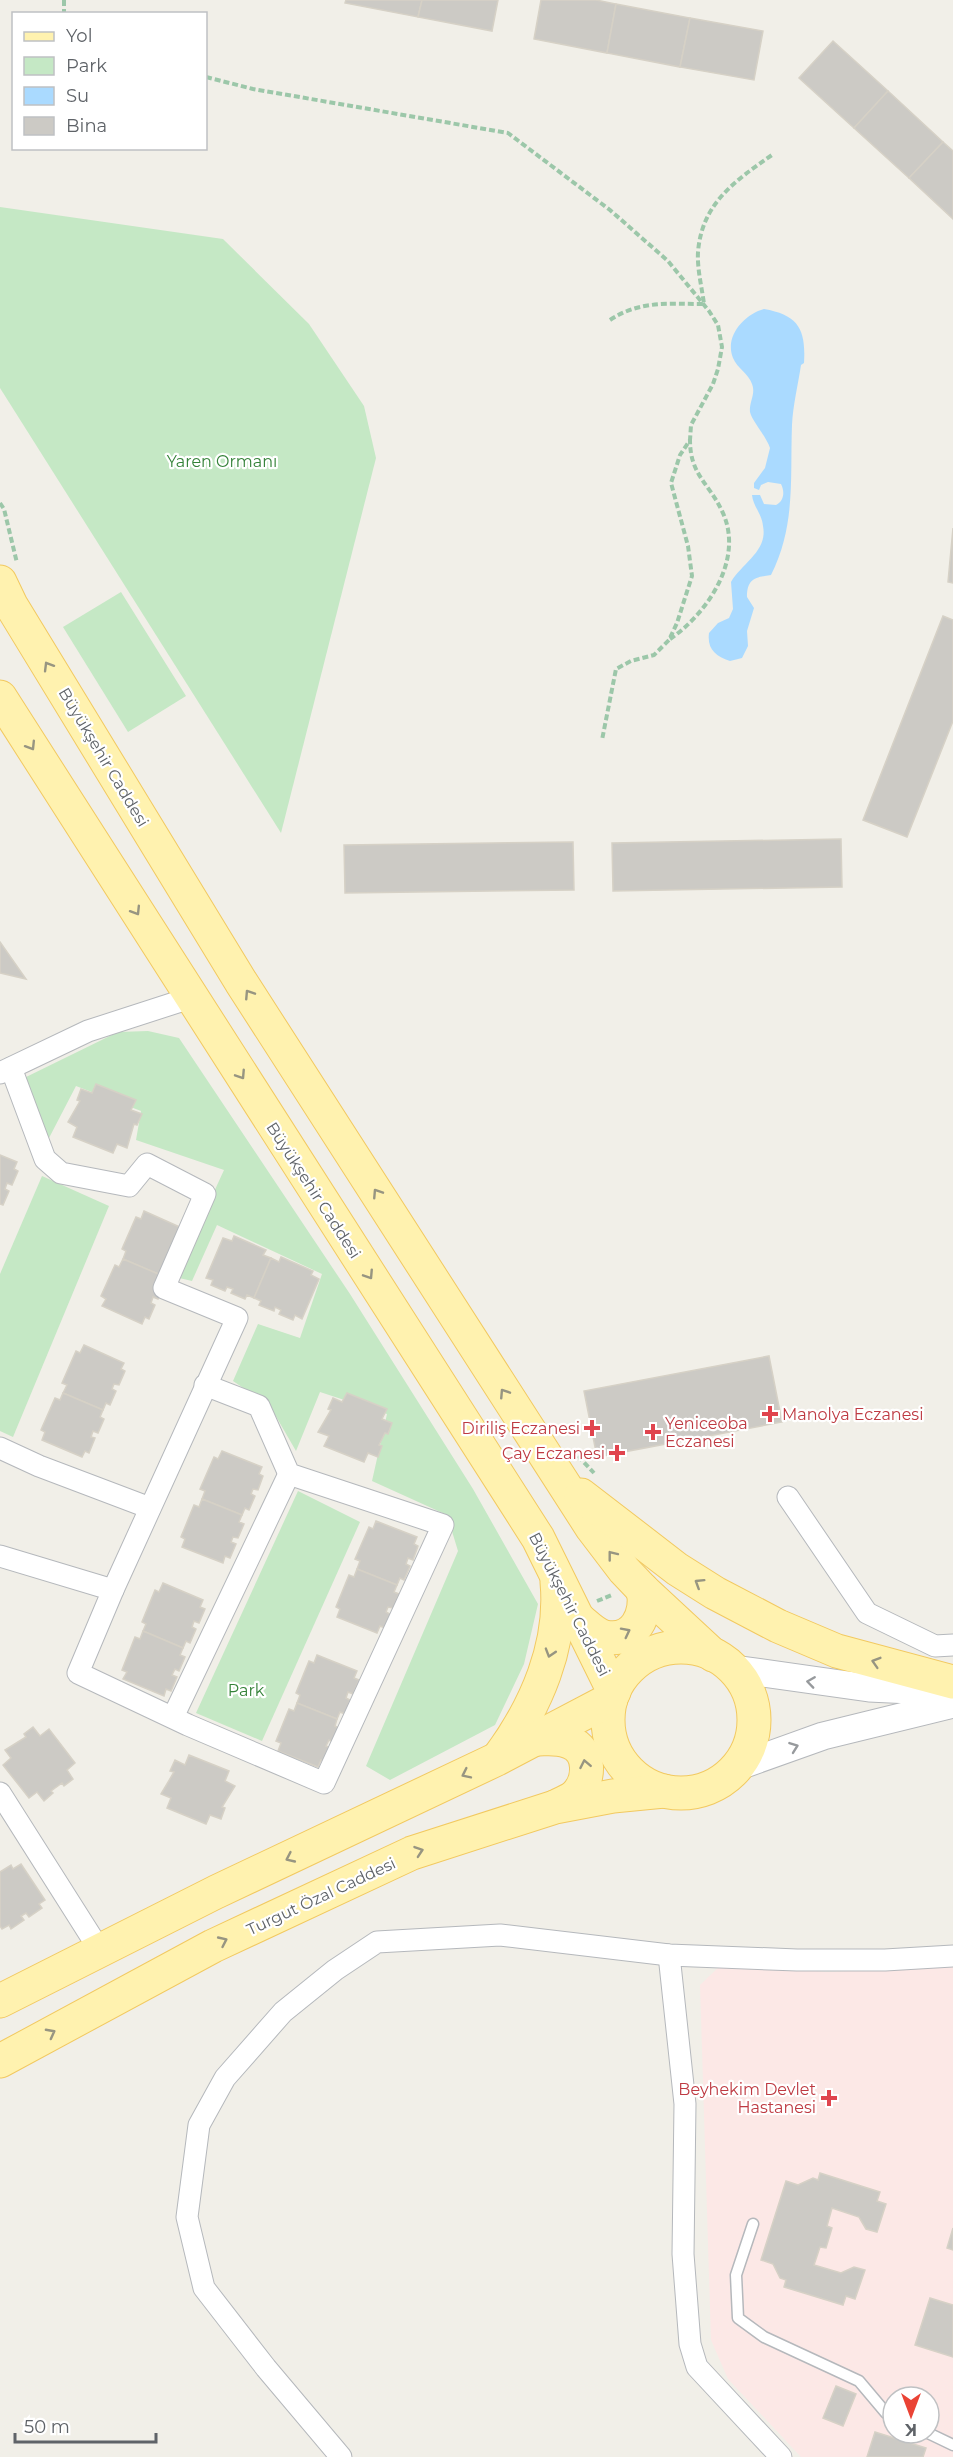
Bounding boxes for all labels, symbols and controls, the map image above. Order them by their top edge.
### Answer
legend [12,12,207,150]
text: Yol [66,25,92,47]
text: Park [66,55,107,77]
text: Su [66,85,89,107]
text: Bina [66,115,107,137]
park label: Yaren Ormanı [167,452,277,471]
one-way arrow [44,662,56,672]
street label: Büyükşehir Caddesi [55,684,153,830]
one-way arrow [24,740,36,750]
one-way arrow [128,905,140,915]
one-way arrow [245,989,256,1000]
one-way arrow [233,1069,244,1080]
street label: Büyükşehir Caddesi [262,1118,365,1262]
one-way arrow [372,1189,384,1199]
one-way arrow [361,1269,373,1279]
one-way arrow [500,1389,512,1399]
place label: Manolya Eczanesi [782,1405,923,1424]
marker: Manolya Eczanesi [763,1407,777,1421]
place label: Yeniceoba Eczanesi [665,1414,748,1451]
place label: Diriliş Eczanesi [462,1419,580,1438]
marker: Diriliş Eczanesi [585,1421,599,1435]
marker: Yeniceoba Eczanesi [646,1425,660,1439]
place label: Çay Eczanesi [502,1444,605,1463]
marker: Çay Eczanesi [610,1446,624,1460]
street label: Büyükşehir Caddesi [525,1529,614,1679]
one-way arrow [609,1550,620,1561]
one-way arrow [695,1578,705,1590]
one-way arrow [620,1628,631,1640]
one-way arrow [545,1647,558,1658]
one-way arrow [871,1657,882,1669]
one-way arrow [806,1676,816,1688]
park label: Park [228,1681,265,1700]
one-way arrow [788,1742,799,1754]
one-way arrow [579,1759,592,1769]
one-way arrow [462,1767,473,1779]
one-way arrow [413,1846,424,1859]
one-way arrow [286,1850,297,1862]
street label: Turgut Özal Caddesi [243,1853,399,1939]
one-way arrow [217,1936,228,1948]
one-way arrow [45,2029,56,2040]
place label: Beyhekim Devlet Hastanesi [678,2080,816,2117]
marker: Beyhekim Devlet Hastanesi [820,2089,838,2107]
north arrow [881,2385,941,2445]
scale bar [15,2406,156,2444]
text: 50 m [24,2416,70,2438]
text: K [904,2420,917,2439]

